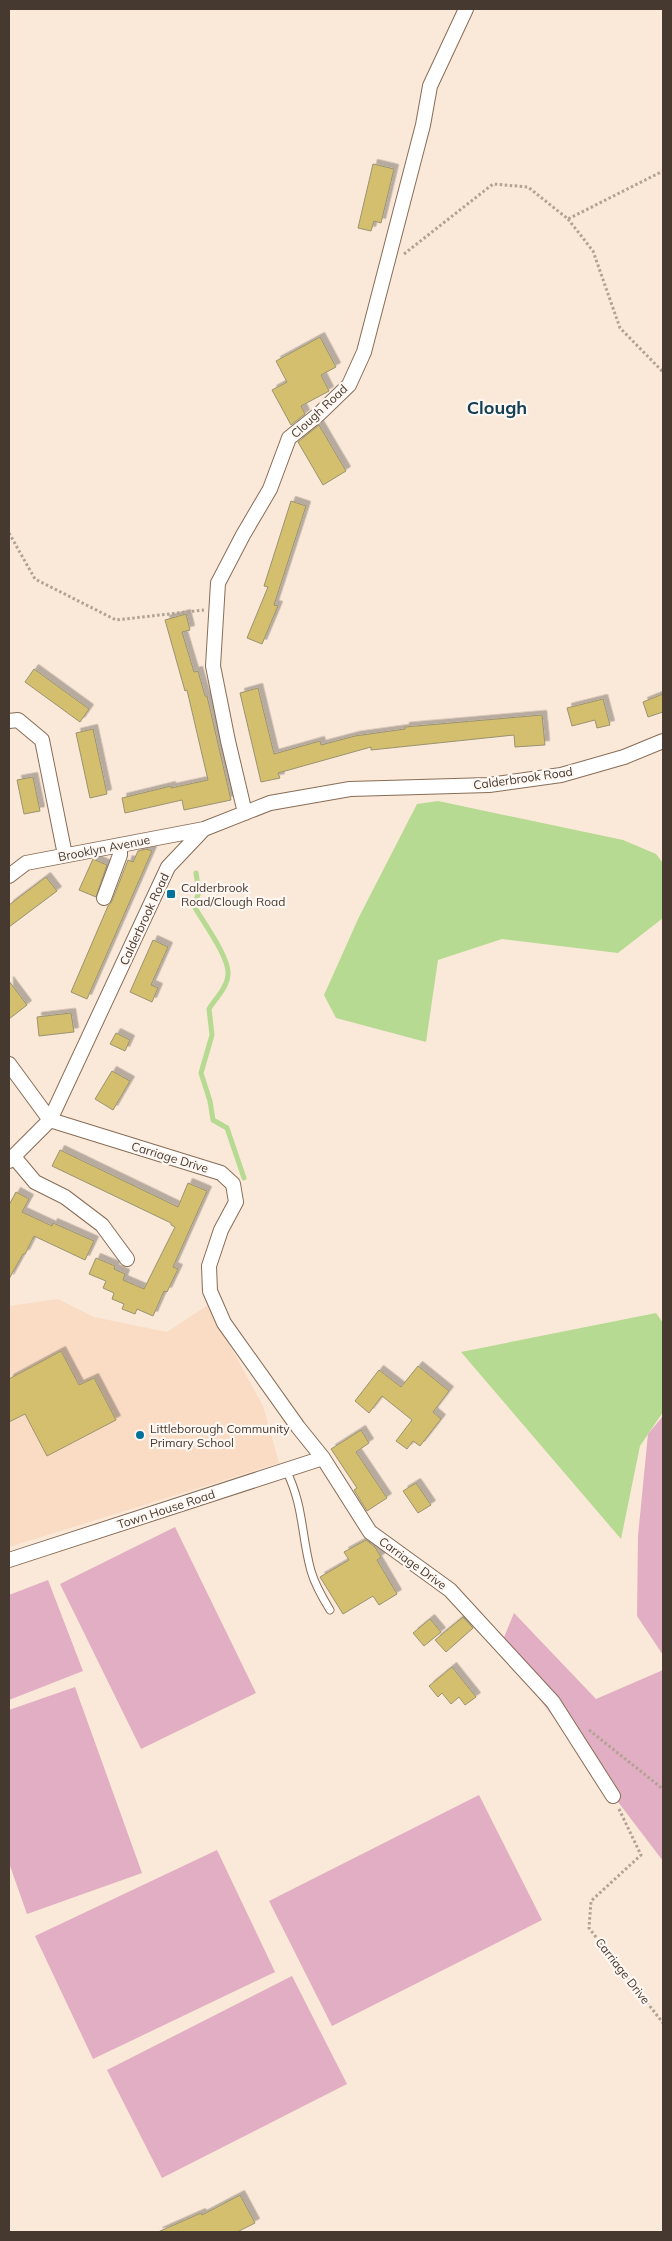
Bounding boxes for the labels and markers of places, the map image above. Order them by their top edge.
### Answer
place label: Calderbrook Road/Clough Road [181,880,285,909]
marker: Calderbrook Road/Clough Road [165,888,177,900]
place label: Littleborough Community Primary School [150,1421,290,1450]
marker: Littleborough Community Primary School [134,1429,146,1441]

